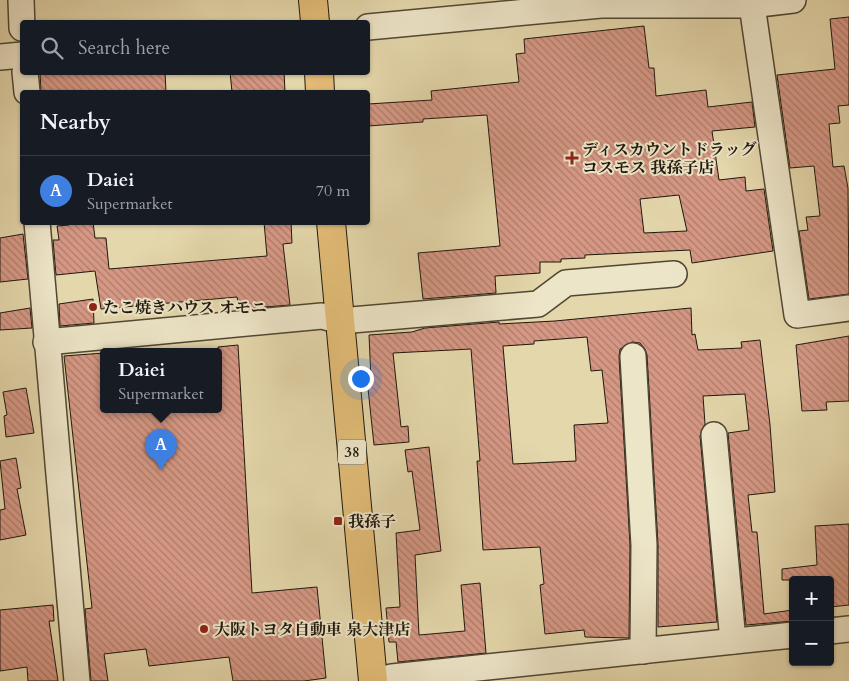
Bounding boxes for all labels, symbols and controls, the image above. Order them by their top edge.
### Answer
search box [20,20,370,75]
icon: search [38,34,66,62]
text: Search here [78,35,170,61]
text: Nearby [40,108,111,137]
place label: ディスカウントドラッグ コスモス 我孫子店 [582,139,756,179]
marker: ディスカウントドラッグ コスモス 我孫子店 [566,152,578,164]
text: Daiei [87,167,134,193]
text: A [50,180,62,202]
text: 70 m [316,180,350,202]
text: Supermarket [87,193,173,215]
place label: たこ焼きハウス オモニ [103,297,267,319]
marker: たこ焼きハウス オモニ [87,301,99,313]
popup [100,348,222,413]
text: Daiei [118,357,165,383]
your location [348,366,374,392]
text: Supermarket [118,383,204,405]
pin: A [145,429,177,470]
road number: 38 [338,440,366,464]
place label: 我孫子 [348,511,396,533]
marker: 我孫子 [332,515,344,527]
map controls [789,576,834,666]
button: + [789,576,834,621]
place label: 大阪トヨタ自動車 泉大津店 [214,619,410,641]
button: − [789,621,834,666]
marker: 大阪トヨタ自動車 泉大津店 [198,623,210,635]

